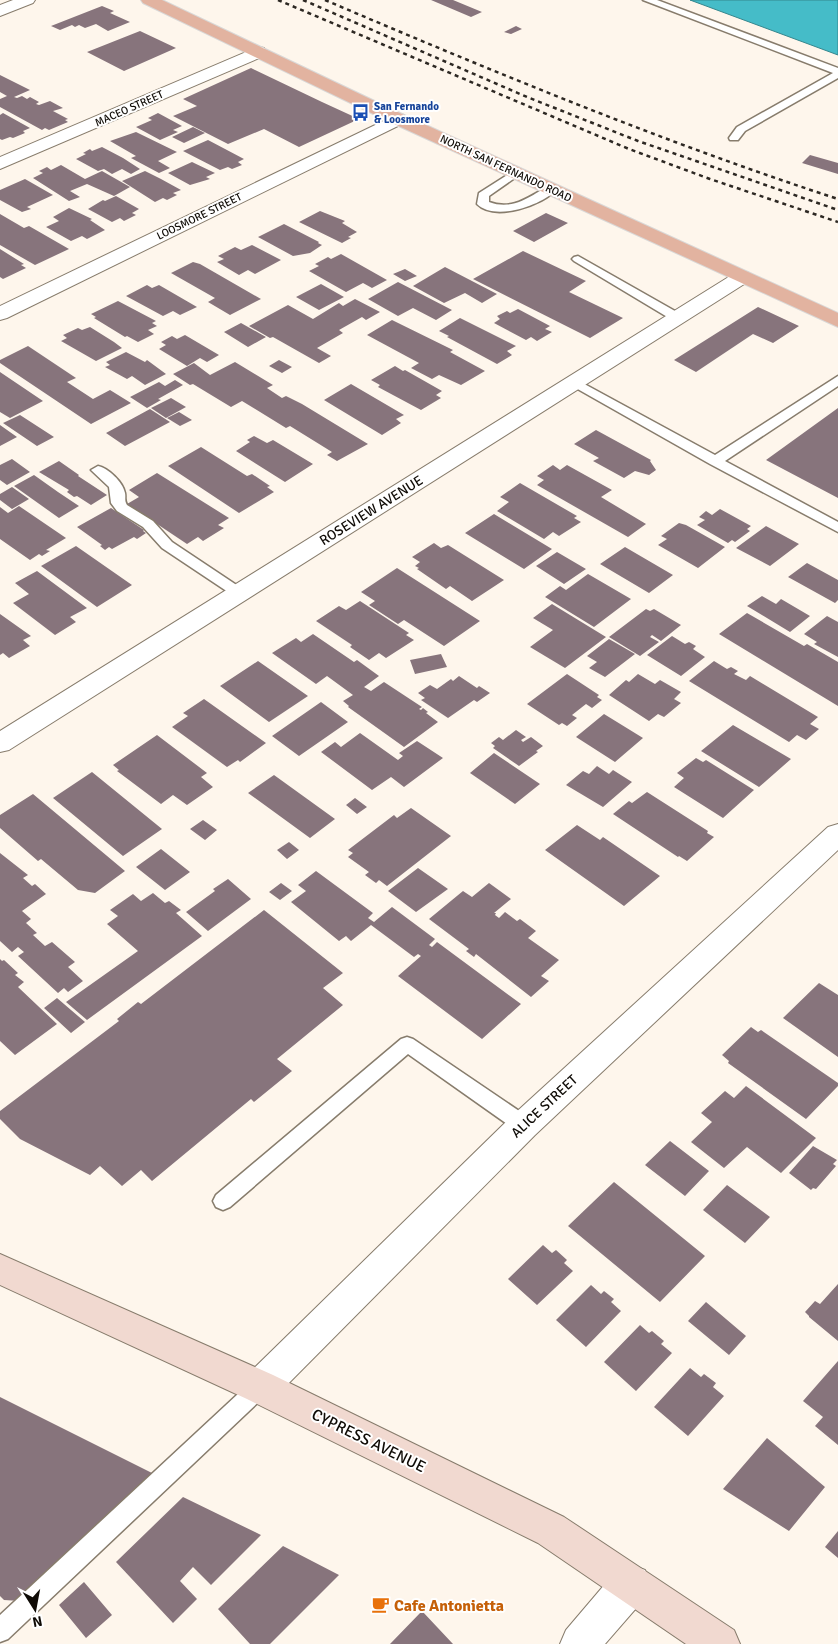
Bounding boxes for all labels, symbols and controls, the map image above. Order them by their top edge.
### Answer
street label: MACEO STREET [93,87,166,129]
place label: San Fernando & Loosmore [374,100,439,126]
bus stop icon: San Fernando & Loosmore [350,102,370,122]
street label: NORTH SAN FERNANDO ROAD [438,132,574,205]
street label: LOOSMORE STREET [155,190,244,243]
street label: ROSEVIEW AVENUE [316,472,426,549]
street label: ALICE STREET [508,1071,581,1141]
street label: CYPRESS AVENUE [308,1405,429,1477]
north arrow [10,1584,60,1634]
cafe icon: Cafe Antonietta [370,1595,390,1615]
place label: Cafe Antonietta [394,1596,504,1616]
text: N [31,1612,44,1631]

